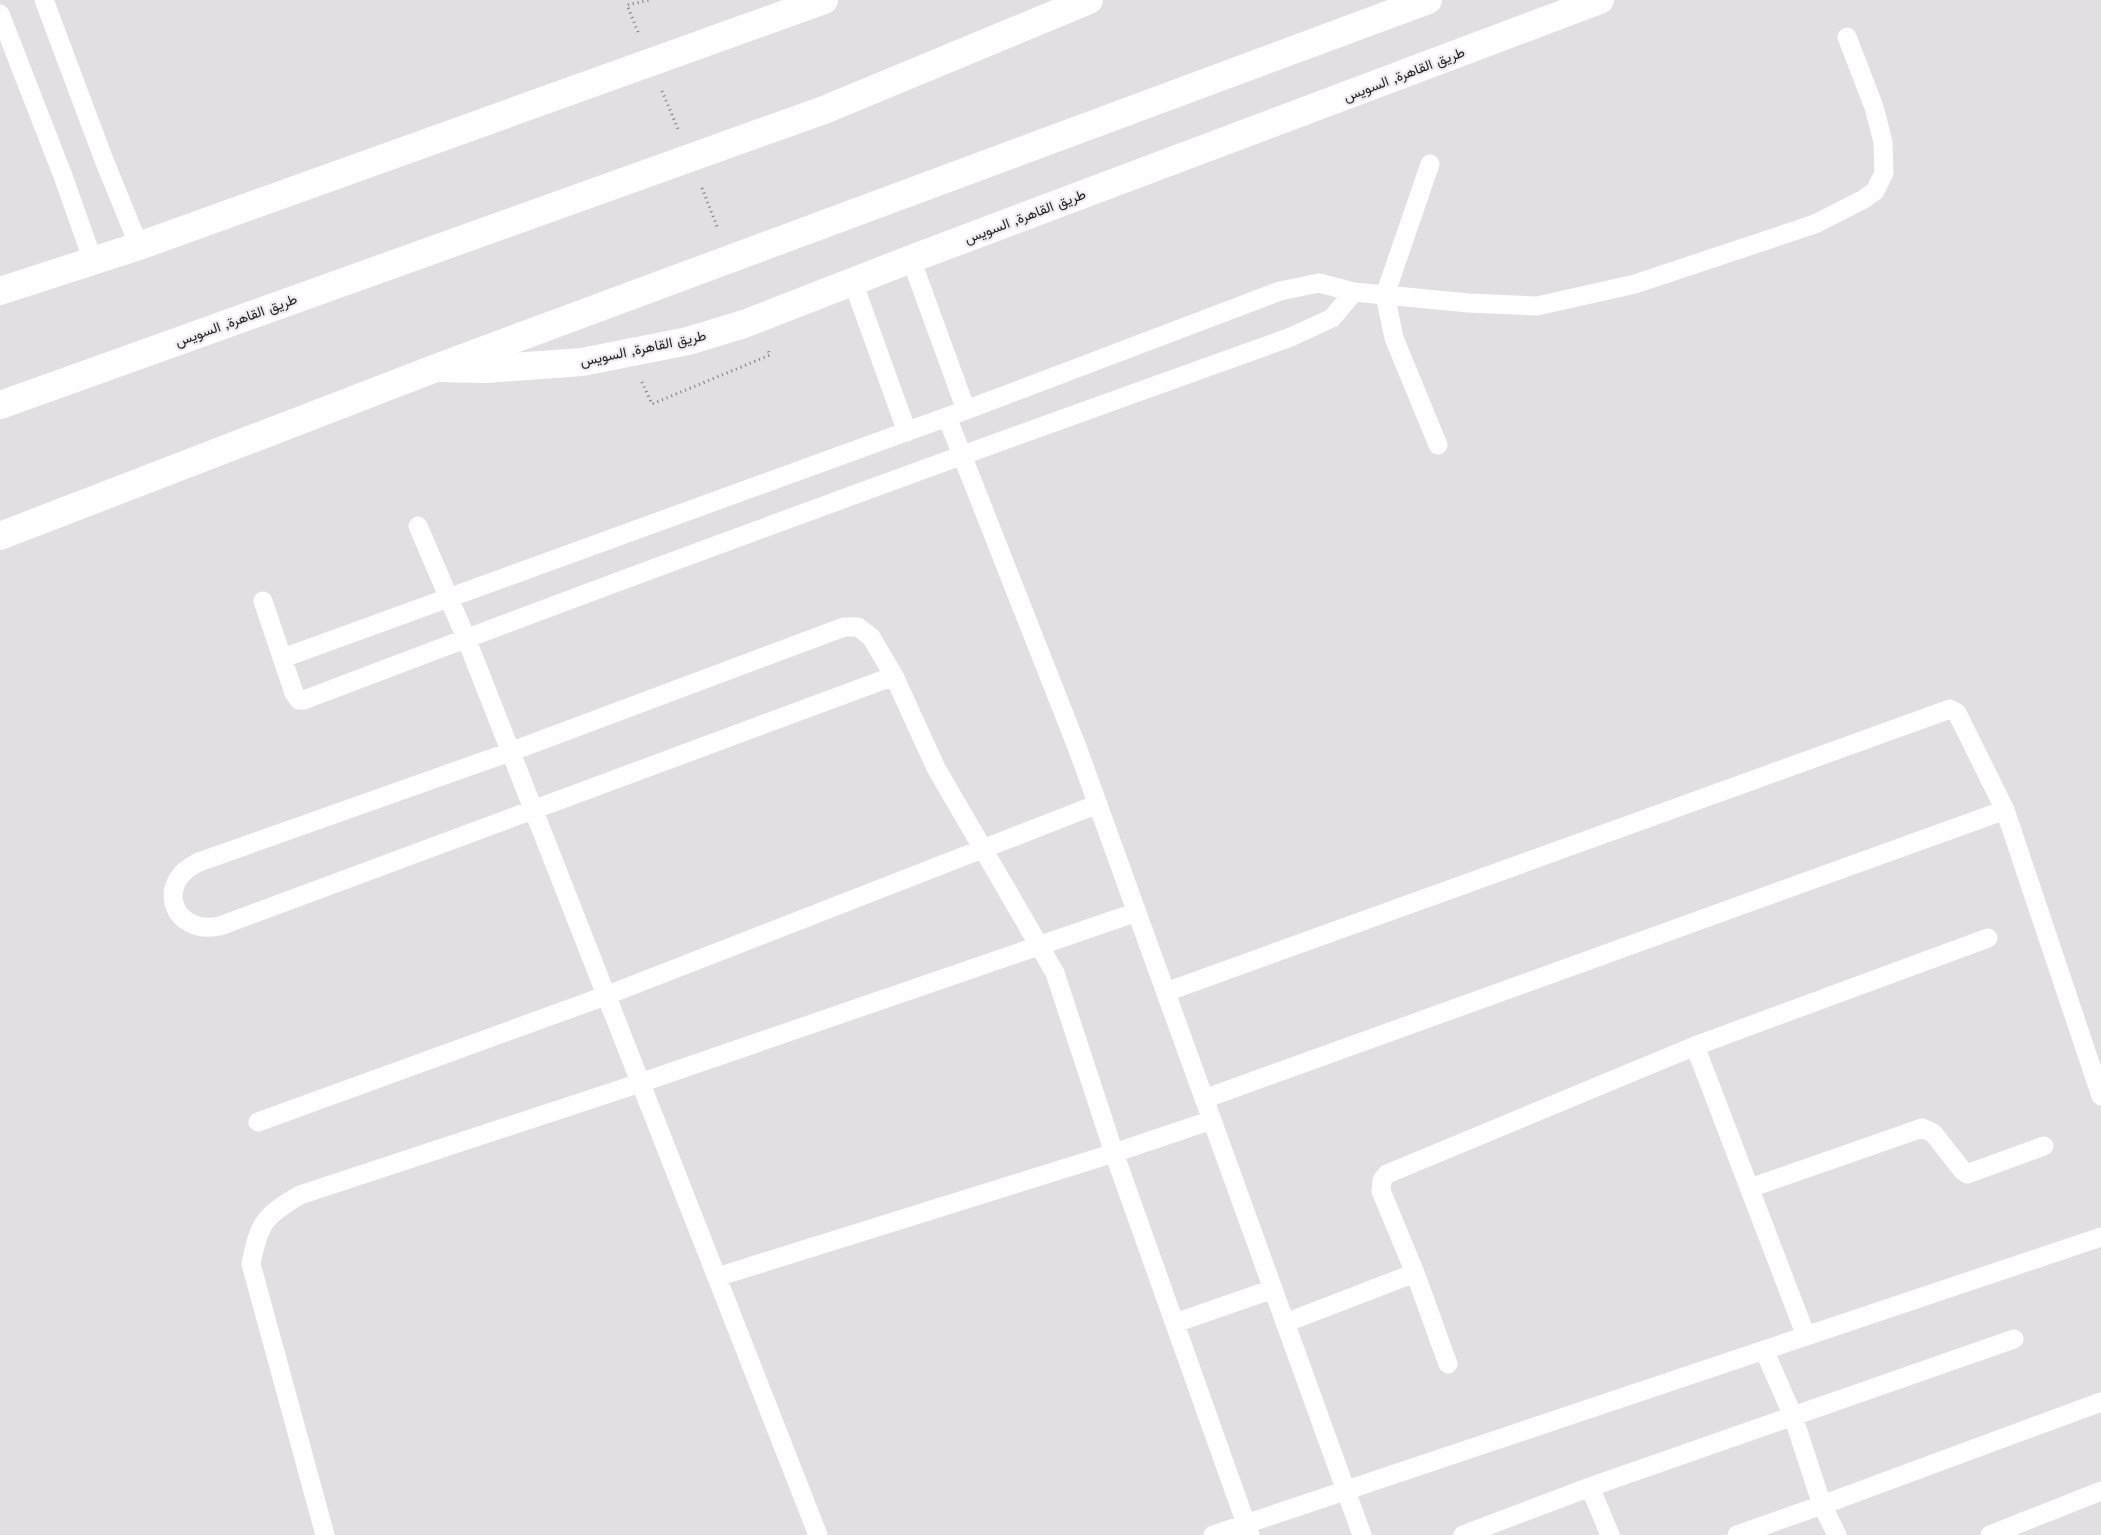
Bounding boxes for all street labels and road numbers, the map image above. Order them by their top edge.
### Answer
street label: طريق القاهرة, السويس [1341,44,1467,105]
street label: طريق القاهرة, السويس [962,186,1088,247]
street label: طريق القاهرة, السويس [173,291,299,350]
street label: طريق القاهرة, السويس [579,327,708,370]

